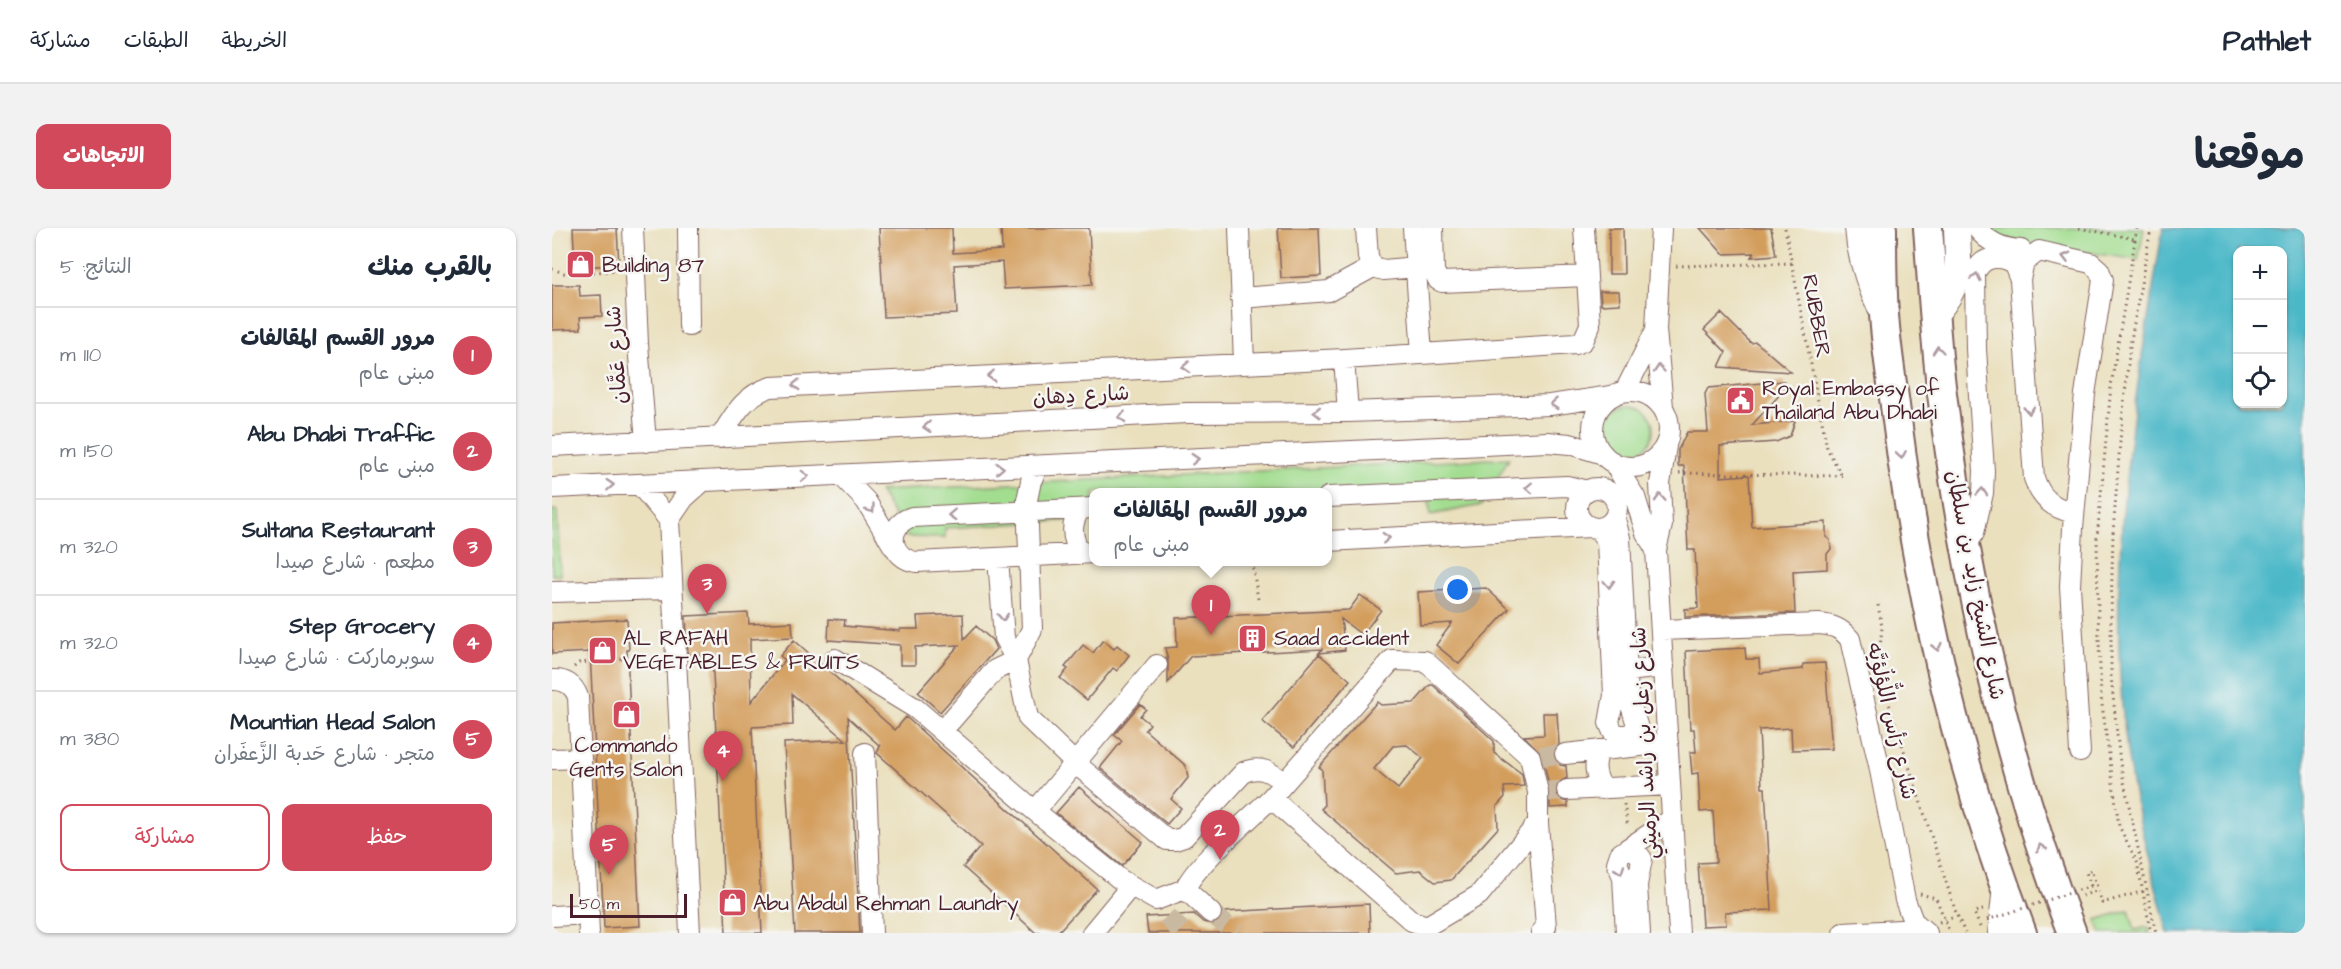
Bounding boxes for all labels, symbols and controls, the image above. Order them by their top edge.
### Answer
text: Pathlet [2223,22,2311,61]
text: مشاركة [30,26,91,55]
text: الطبقات [124,26,189,55]
text: الخريطة [222,26,287,55]
button: الاتجاهات [36,124,171,189]
text: موقعنا [2194,127,2305,185]
map controls [2233,246,2287,408]
button: + [2233,246,2287,300]
text: بالقرب منك [368,249,492,285]
shop icon: Building 87 [565,249,597,281]
place label: Building 87 [602,251,704,282]
one-way arrow [2061,251,2071,264]
text: النتائج: 5 [60,253,132,281]
street label: RUBBER [1795,272,1838,360]
one-way arrow [1969,272,1982,282]
button: − [2233,300,2287,354]
street label: شارع عَمَّان [599,305,634,405]
text: مرور القسم المقالفات [240,323,435,354]
text: 110 m [60,341,101,369]
text: 1 [471,341,474,369]
one-way arrow [1932,346,1945,355]
button: locate [2233,354,2287,408]
text: مبنى عام [358,359,435,387]
one-way arrow [1181,360,1190,373]
one-way arrow [1653,364,1666,373]
one-way arrow [986,370,995,383]
place label: Royal Embassy of Thailand Abu Dhabi [1762,374,1940,427]
street label: شارع دِهان [1032,378,1130,413]
one-way arrow [791,379,800,392]
public building icon: Royal Embassy of Thailand Abu Dhabi [1725,384,1757,416]
one-way arrow [1549,398,1558,411]
one-way arrow [2022,405,2035,414]
one-way arrow [1312,406,1321,418]
one-way arrow [1117,410,1126,423]
text: Abu Dhabi Traffic [247,419,435,450]
one-way arrow [923,421,932,434]
text: 150 m [60,437,113,465]
text: 2 [467,437,478,465]
one-way arrow [1895,450,1907,459]
text: مبنى عام [358,452,435,480]
one-way arrow [1190,452,1199,465]
one-way arrow [996,461,1005,474]
street label: شارع الشيخ زايد بن سلطان [1939,468,2012,702]
one-way arrow [801,470,810,483]
one-way arrow [606,479,615,491]
one-way arrow [1525,482,1534,494]
one-way arrow [1976,487,1989,496]
popup [1089,488,1332,566]
one-way arrow [1654,493,1667,502]
text: مرور القسم المقالفات [1113,495,1308,526]
one-way arrow [864,502,875,513]
one-way arrow [947,509,956,522]
text: Sultana Restaurant [242,515,435,546]
text: مبنى عام [1113,531,1190,559]
one-way arrow [1382,531,1391,544]
text: 320 m [60,533,118,561]
text: 3 [467,533,478,561]
text: مطعم · شارع صيدا [275,548,435,576]
pin: 3 [688,564,726,614]
your location [1443,575,1472,604]
one-way arrow [1602,579,1615,588]
pin: 1 [1192,586,1230,635]
text: Step Grocery [289,611,435,642]
one-way arrow [996,612,1009,621]
building icon: Saad accident [1237,622,1269,654]
place label: AL RAFAH VEGETABLES & FRUITS [623,624,859,677]
place label: Saad accident [1274,624,1410,653]
street label: شارع زعل بن راشد الرميثي [1624,626,1669,860]
text: 320 m [60,629,118,657]
text: 4 [466,629,479,657]
shop icon: AL RAFAH VEGETABLES & FRUITS [586,634,618,666]
street label: شارع رَأس اللُّؤلُؤيَّه [1859,638,1930,802]
one-way arrow [1929,641,1942,651]
text: سوبرماركت · شارع صيدا [238,644,435,672]
shop icon: Commando Gents Salon [610,698,642,730]
text: Mountian Head Salon [230,707,435,738]
text: 380 m [60,725,119,753]
text: 5 [465,725,480,753]
place label: Commando Gents Salon [569,731,683,784]
pin: 4 [704,732,742,781]
text: متجر · شارع حَدبة الزَّعفَران [214,740,435,768]
button: مشاركة [60,804,270,871]
button: حفظ [282,804,492,871]
pin: 2 [1200,810,1240,860]
pin: 5 [590,826,628,875]
one-way arrow [2036,844,2049,854]
one-way arrow [1613,865,1626,875]
shop icon: Abu Abdul Rehman Laundry [716,887,748,919]
place label: Abu Abdul Rehman Laundry [753,889,1019,920]
scale bar [570,891,687,918]
text: 50 m [579,893,619,915]

